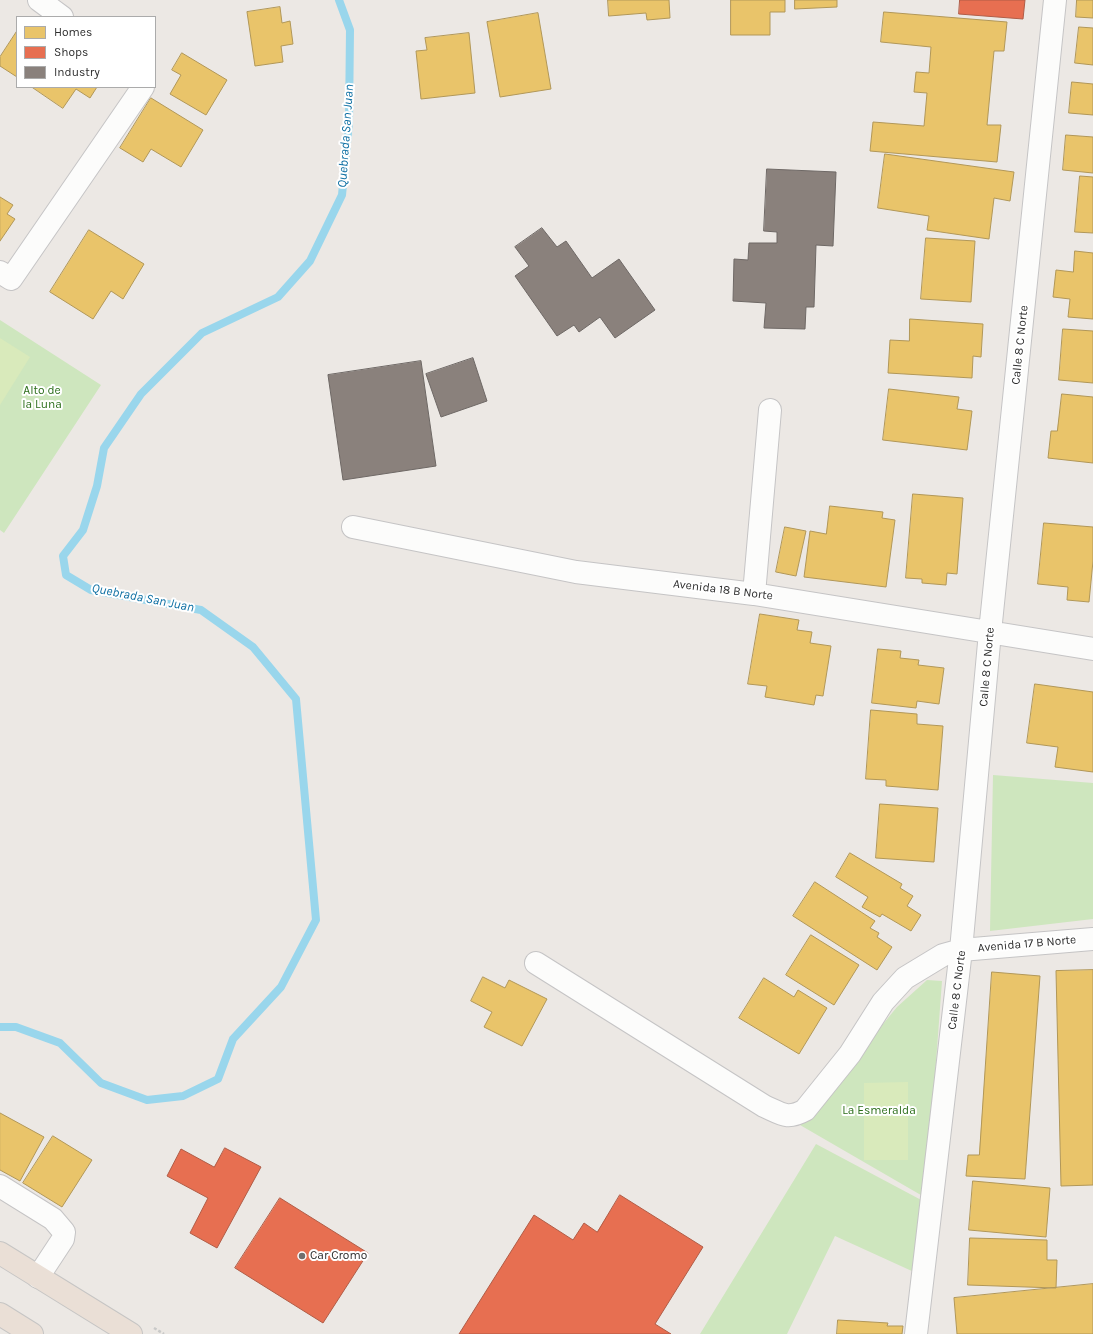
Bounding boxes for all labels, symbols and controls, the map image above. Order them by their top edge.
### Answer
legend [16,16,156,88]
text: Homes [54,25,92,39]
text: Shops [54,45,88,59]
text: Industry [54,65,100,79]
water label: Quebrada San Juan [335,84,357,188]
street label: Calle 8 C Norte [1009,305,1031,385]
park label: Alto de la Luna [22,384,62,412]
street label: Avenida 18 B Norte [672,577,774,603]
water label: Quebrada San Juan [91,580,195,616]
street label: Calle 8 C Norte [976,627,998,707]
street label: Avenida 17 B Norte [977,933,1077,955]
street label: Calle 8 C Norte [945,949,969,1031]
park label: La Esmeralda [842,1104,916,1118]
place label: Car Cromo [310,1249,367,1263]
marker: Car Cromo [297,1251,307,1261]

